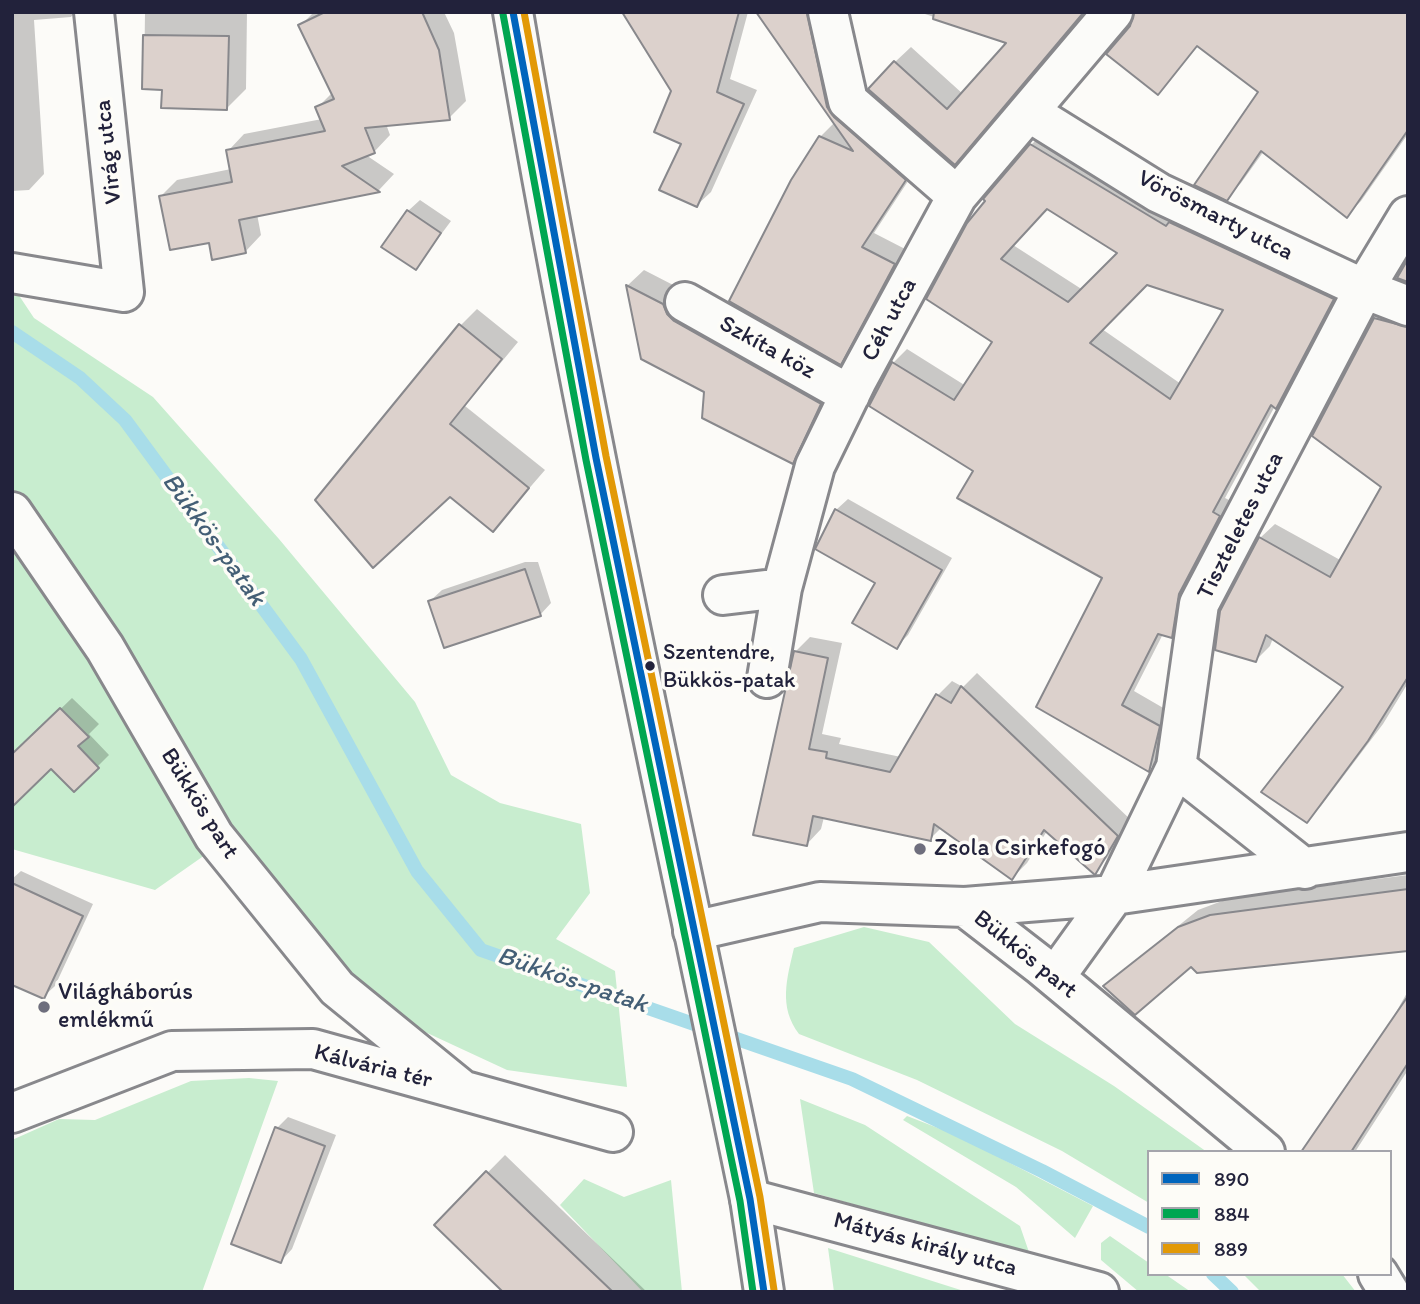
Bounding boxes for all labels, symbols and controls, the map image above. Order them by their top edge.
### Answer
street label: Virág utca [89,98,129,206]
street label: Vörösmarty utca [1132,164,1298,268]
street label: Céh utca [856,273,924,367]
street label: Szkíta köz [714,310,820,386]
street label: Tiszteletes utca [1191,447,1291,605]
water label: Bükkös-patak [154,467,272,613]
place label: Szentendre, Bükkös-patak [663,640,795,692]
marker: Szentendre, Bükkös-patak [643,659,657,673]
street label: Bükkös part [154,743,244,865]
place label: Zsola Csirkefogó [934,835,1106,863]
marker: Zsola Csirkefogó [912,841,928,857]
street label: Bükkös part [967,904,1083,1006]
water label: Bükkös-patak [493,941,651,1021]
place label: Világháborús emlékmű [58,979,193,1035]
marker: Világháborús emlékmű [36,999,52,1015]
street label: Kálvária tér [311,1038,435,1096]
legend [1147,1150,1392,1276]
text: 890 [1214,1166,1249,1191]
text: 884 [1214,1201,1250,1226]
street label: Mátyás király utca [830,1207,1020,1283]
text: 889 [1214,1236,1248,1261]

